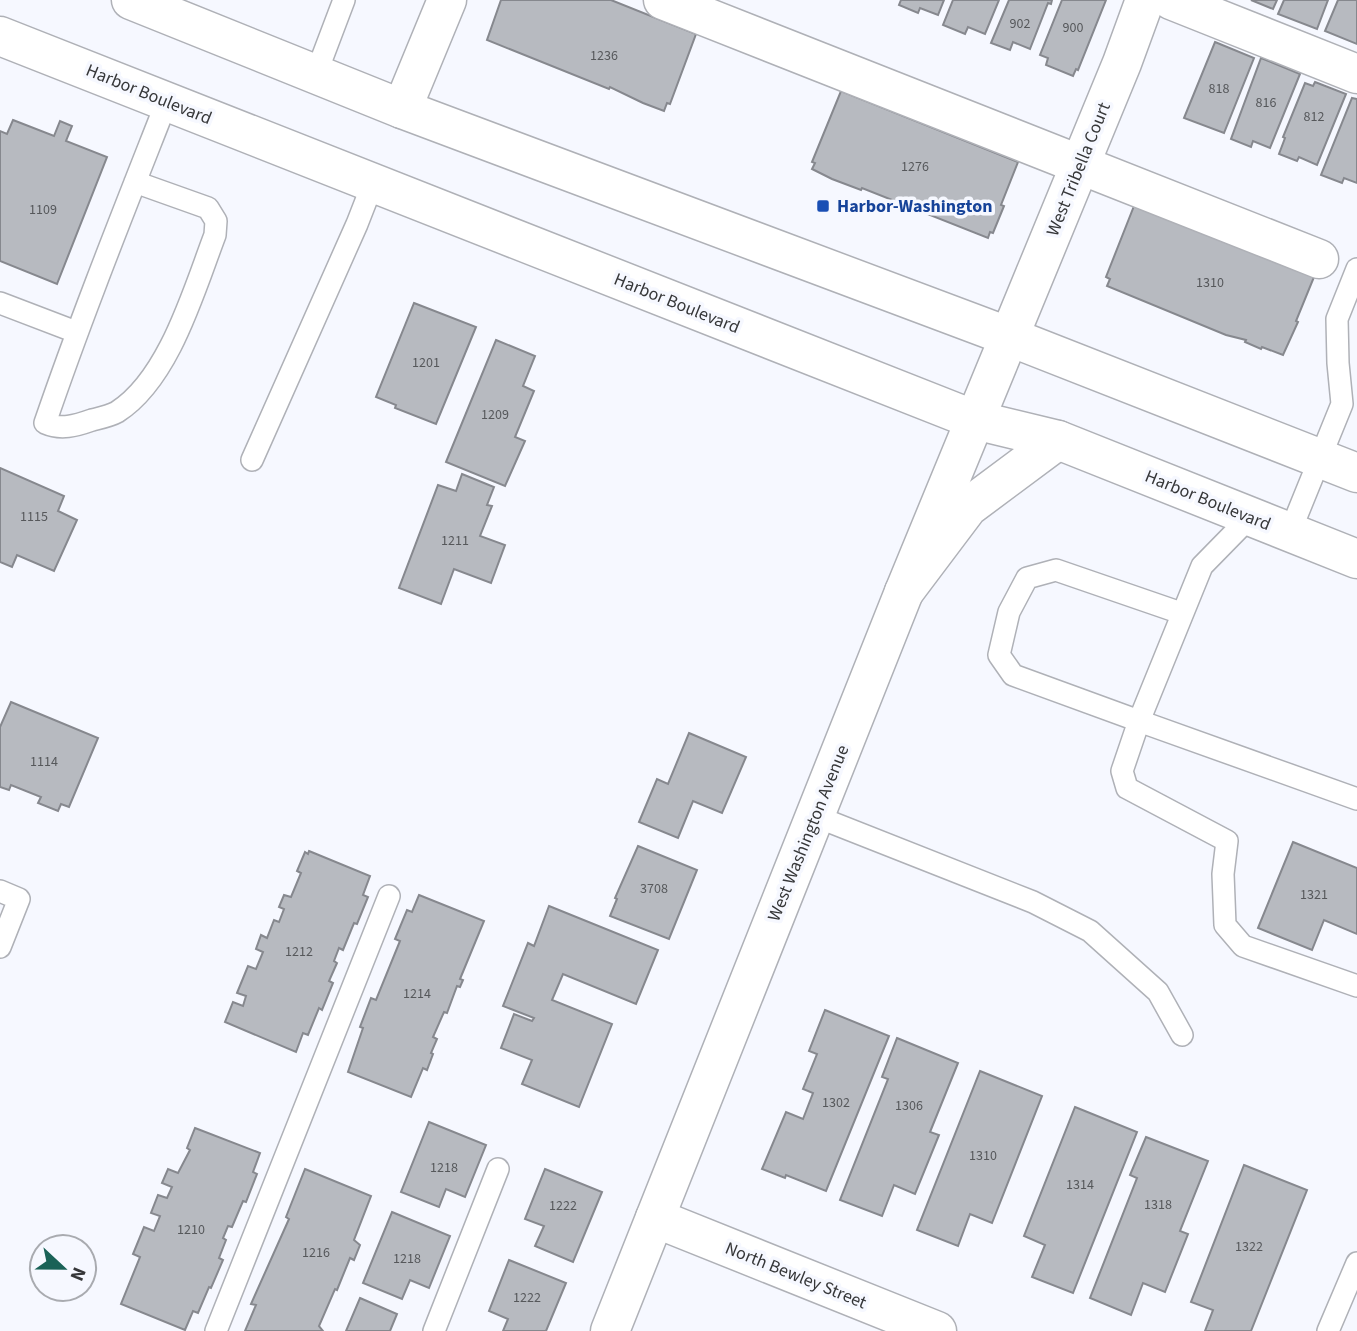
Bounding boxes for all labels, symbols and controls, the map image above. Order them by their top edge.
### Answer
house number: 902 [1010,14,1030,34]
house number: 900 [1063,18,1083,38]
house number: 1236 [590,46,618,66]
street label: Harbor Boulevard [82,58,215,131]
house number: 818 [1209,79,1229,99]
house number: 816 [1256,93,1276,113]
street label: West Tribella Court [1040,99,1117,240]
house number: 812 [1304,107,1324,127]
house number: 1276 [901,157,929,177]
place label: Harbor-Washington [837,194,992,219]
marker: Harbor-Washington [815,198,831,214]
house number: 1109 [29,200,57,220]
street label: Harbor Boulevard [610,267,743,340]
house number: 1310 [1196,273,1224,293]
house number: 1201 [412,353,440,373]
house number: 1209 [481,405,509,425]
street label: Harbor Boulevard [1141,464,1274,537]
house number: 1115 [20,507,48,527]
house number: 1211 [441,531,469,551]
street label: West Washington Avenue [762,741,855,925]
house number: 1114 [30,752,58,772]
house number: 3708 [640,879,668,899]
house number: 1321 [1300,885,1328,905]
house number: 1212 [285,942,313,962]
house number: 1214 [403,984,431,1004]
house number: 1302 [822,1093,850,1113]
house number: 1306 [895,1096,923,1116]
house number: 1310 [969,1146,997,1166]
house number: 1218 [430,1158,458,1178]
house number: 1314 [1066,1175,1094,1195]
house number: 1318 [1144,1195,1172,1215]
house number: 1222 [549,1196,577,1216]
house number: 1210 [177,1220,205,1240]
north arrow [28,1233,98,1303]
street label: North Bewley Street [721,1236,870,1315]
house number: 1322 [1235,1237,1263,1257]
house number: 1216 [302,1243,330,1263]
house number: 1218 [393,1249,421,1269]
text: N [62,1263,92,1285]
house number: 1222 [513,1288,541,1308]

